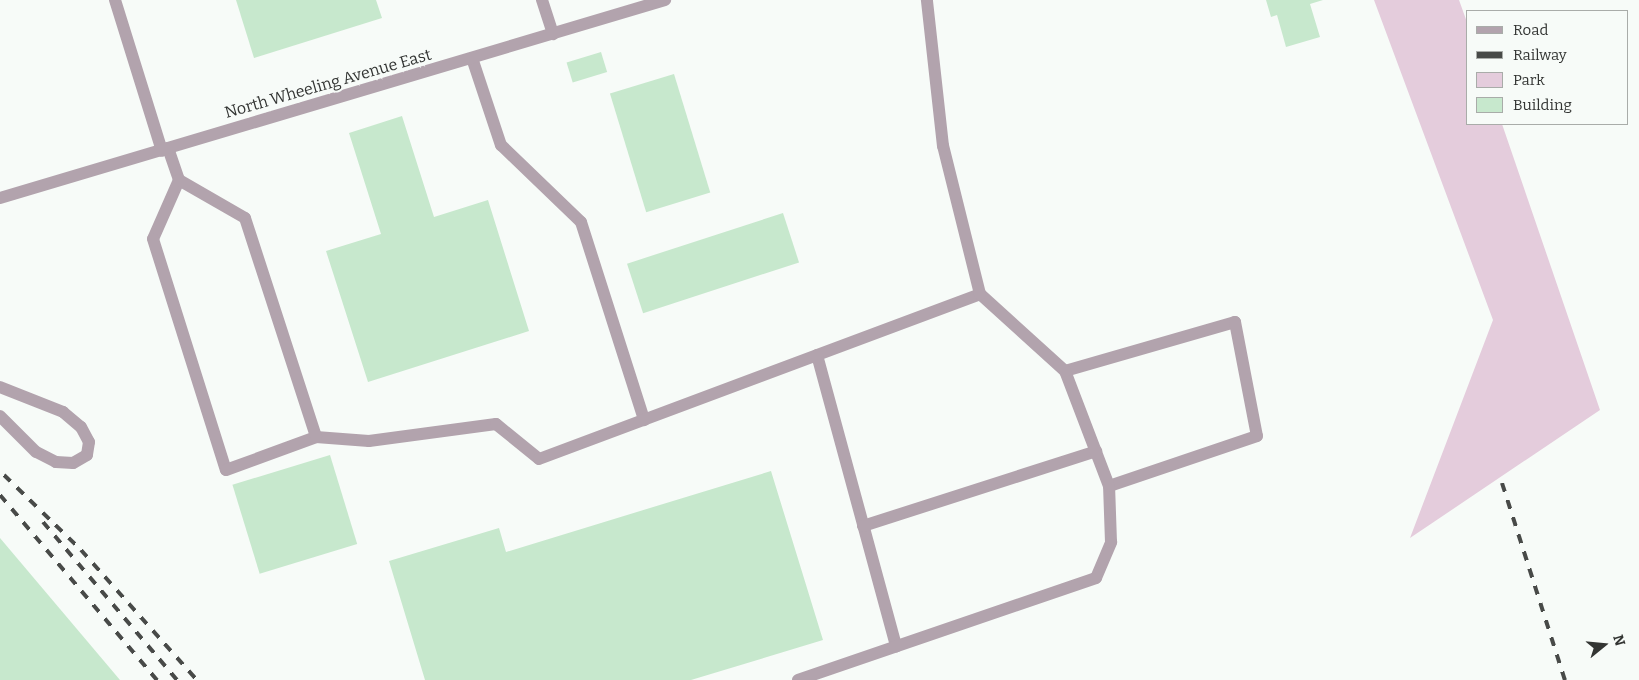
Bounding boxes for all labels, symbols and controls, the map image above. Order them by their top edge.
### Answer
legend [1466,10,1629,125]
text: Road [1513,21,1548,39]
street label: North Wheeling Avenue East [222,45,434,123]
text: Railway [1513,46,1567,64]
text: Park [1513,71,1545,89]
text: Building [1513,96,1572,114]
north arrow [1579,620,1629,670]
text: N [1609,633,1629,648]

